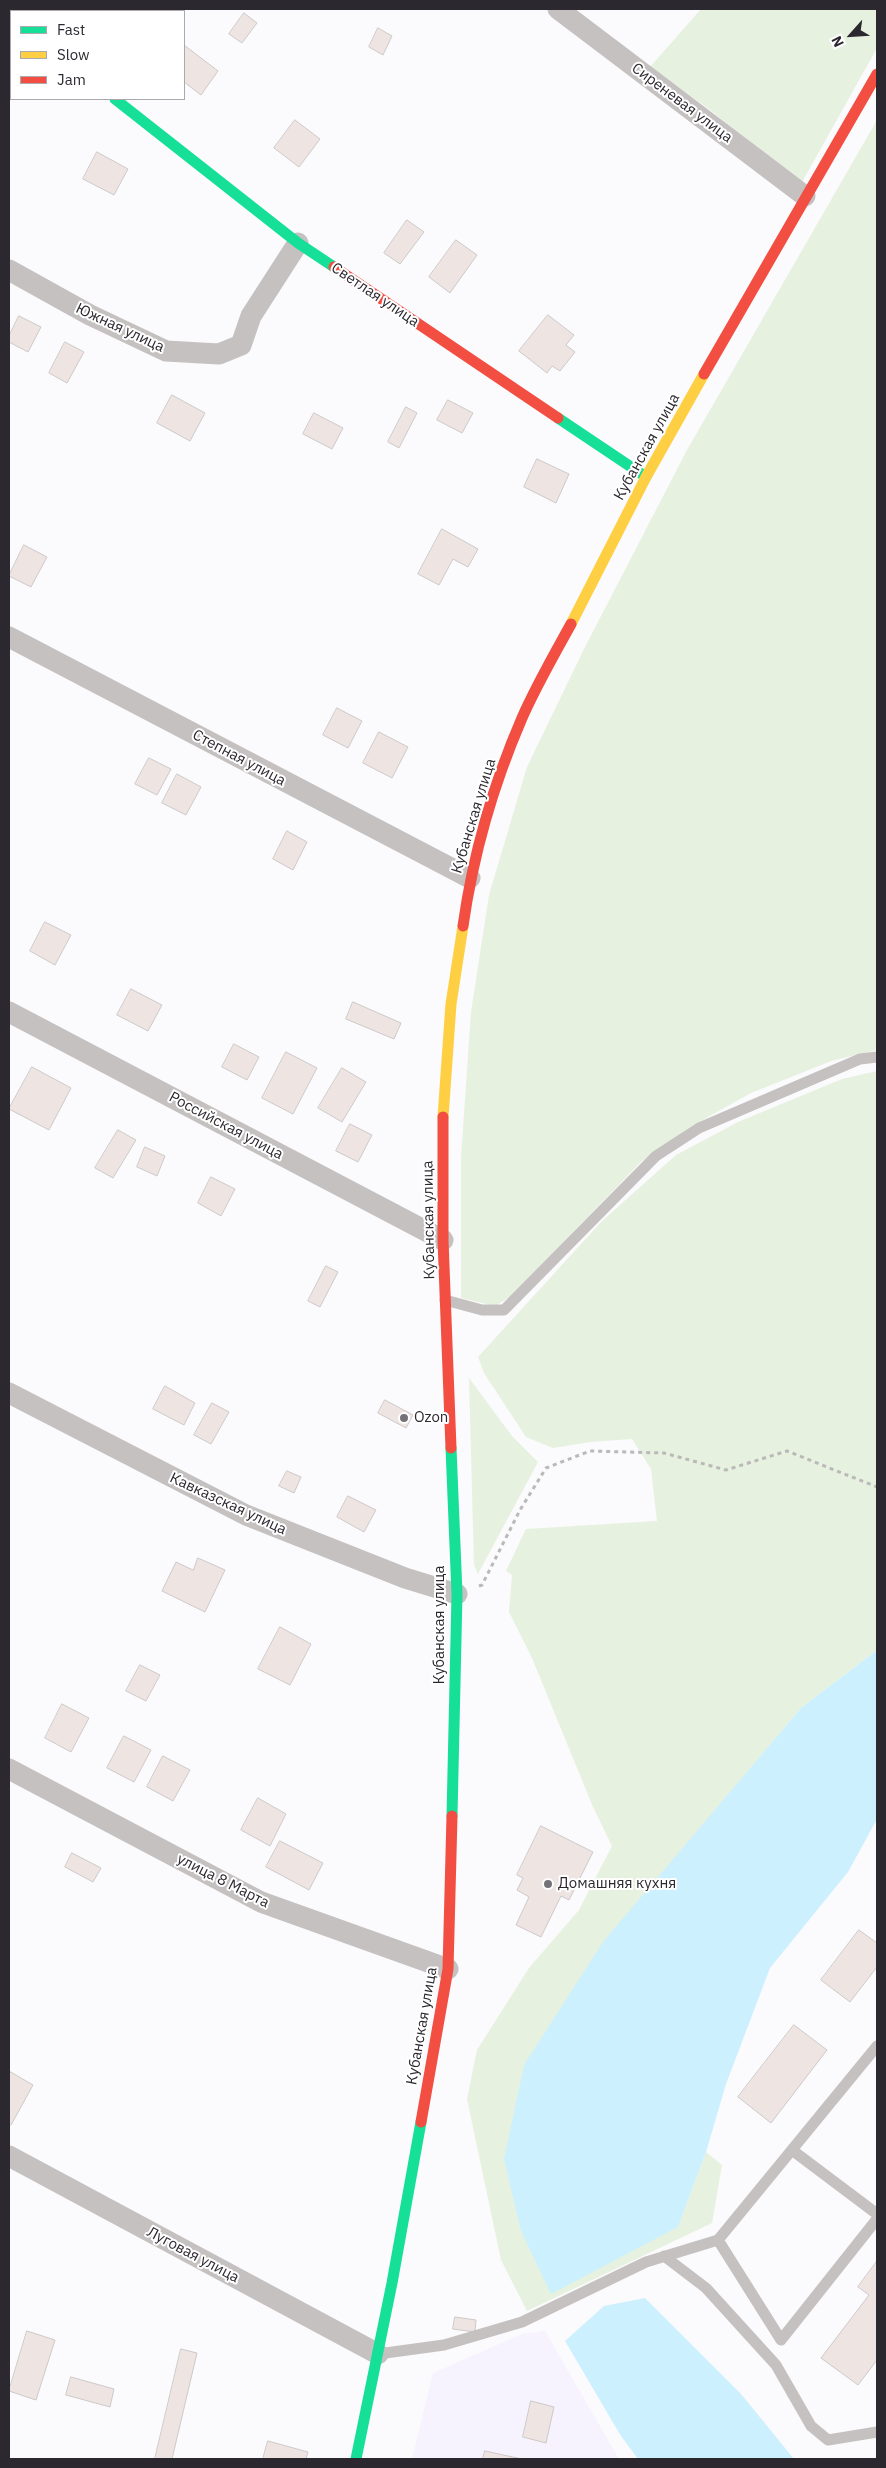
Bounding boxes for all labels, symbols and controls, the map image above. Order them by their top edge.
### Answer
legend [10,10,185,100]
north arrow [826,10,876,60]
text: Fast [57,20,85,39]
text: N [827,33,848,50]
text: Slow [57,45,90,64]
street label: Сиреневая улица [628,59,736,147]
text: Jam [57,70,86,89]
street label: Светлая улица [328,259,422,331]
street label: Южная улица [73,300,167,356]
street label: Кубанская улица [610,391,684,503]
street label: Степная улица [189,726,289,790]
street label: Кубанская улица [448,756,500,876]
street label: Российская улица [166,1088,286,1164]
street label: Кубанская улица [419,1160,439,1280]
place label: Ozon [414,1409,448,1427]
marker: Ozon [398,1412,410,1424]
street label: Кавказская улица [167,1469,289,1539]
street label: Кубанская улица [431,1565,449,1685]
street label: улица 8 Марта [174,1850,272,1912]
place label: Домашняя кухня [558,1875,676,1893]
marker: Домашняя кухня [542,1878,554,1890]
street label: Кубанская улица [403,1966,441,2086]
street label: Луговая улица [144,2223,242,2287]

